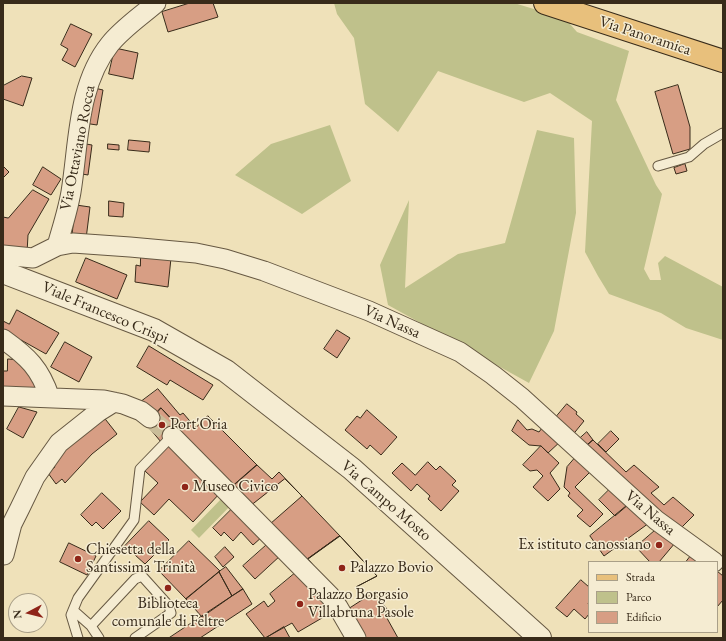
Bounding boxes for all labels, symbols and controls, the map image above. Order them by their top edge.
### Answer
street label: Via Panoramica [597,12,693,60]
street label: Via Ottaviano Rocca [56,84,100,212]
street label: Viale Francesco Crispi [39,278,171,348]
street label: Via Nassa [361,301,423,343]
place label: Port'Oria [170,415,227,435]
marker: Port'Oria [157,420,167,430]
street label: Via Campo Mosto [337,456,435,546]
place label: Museo Civico [193,477,279,497]
marker: Museo Civico [180,482,190,492]
street label: Via Nassa [621,486,679,540]
place label: Ex istituto canossiano [518,535,651,555]
place label: Chiesetta della Santissima Trinità [86,540,196,578]
marker: Ex istituto canossiano [654,540,664,550]
marker: Chiesetta della Santissima Trinità [73,554,83,564]
place label: Palazzo Bovio [350,558,433,578]
legend [588,561,718,633]
marker: Palazzo Bovio [337,563,347,573]
text: Strada [626,569,655,585]
marker: Biblioteca comunale di Feltre [163,583,173,593]
place label: Palazzo Borgasio Villabruna Pasole [308,585,414,623]
text: Parco [626,589,651,605]
north arrow [8,593,48,633]
place label: Biblioteca comunale di Feltre [112,594,224,632]
marker: Palazzo Borgasio Villabruna Pasole [295,599,305,609]
text: N [10,609,25,620]
text: Edificio [626,609,661,625]

